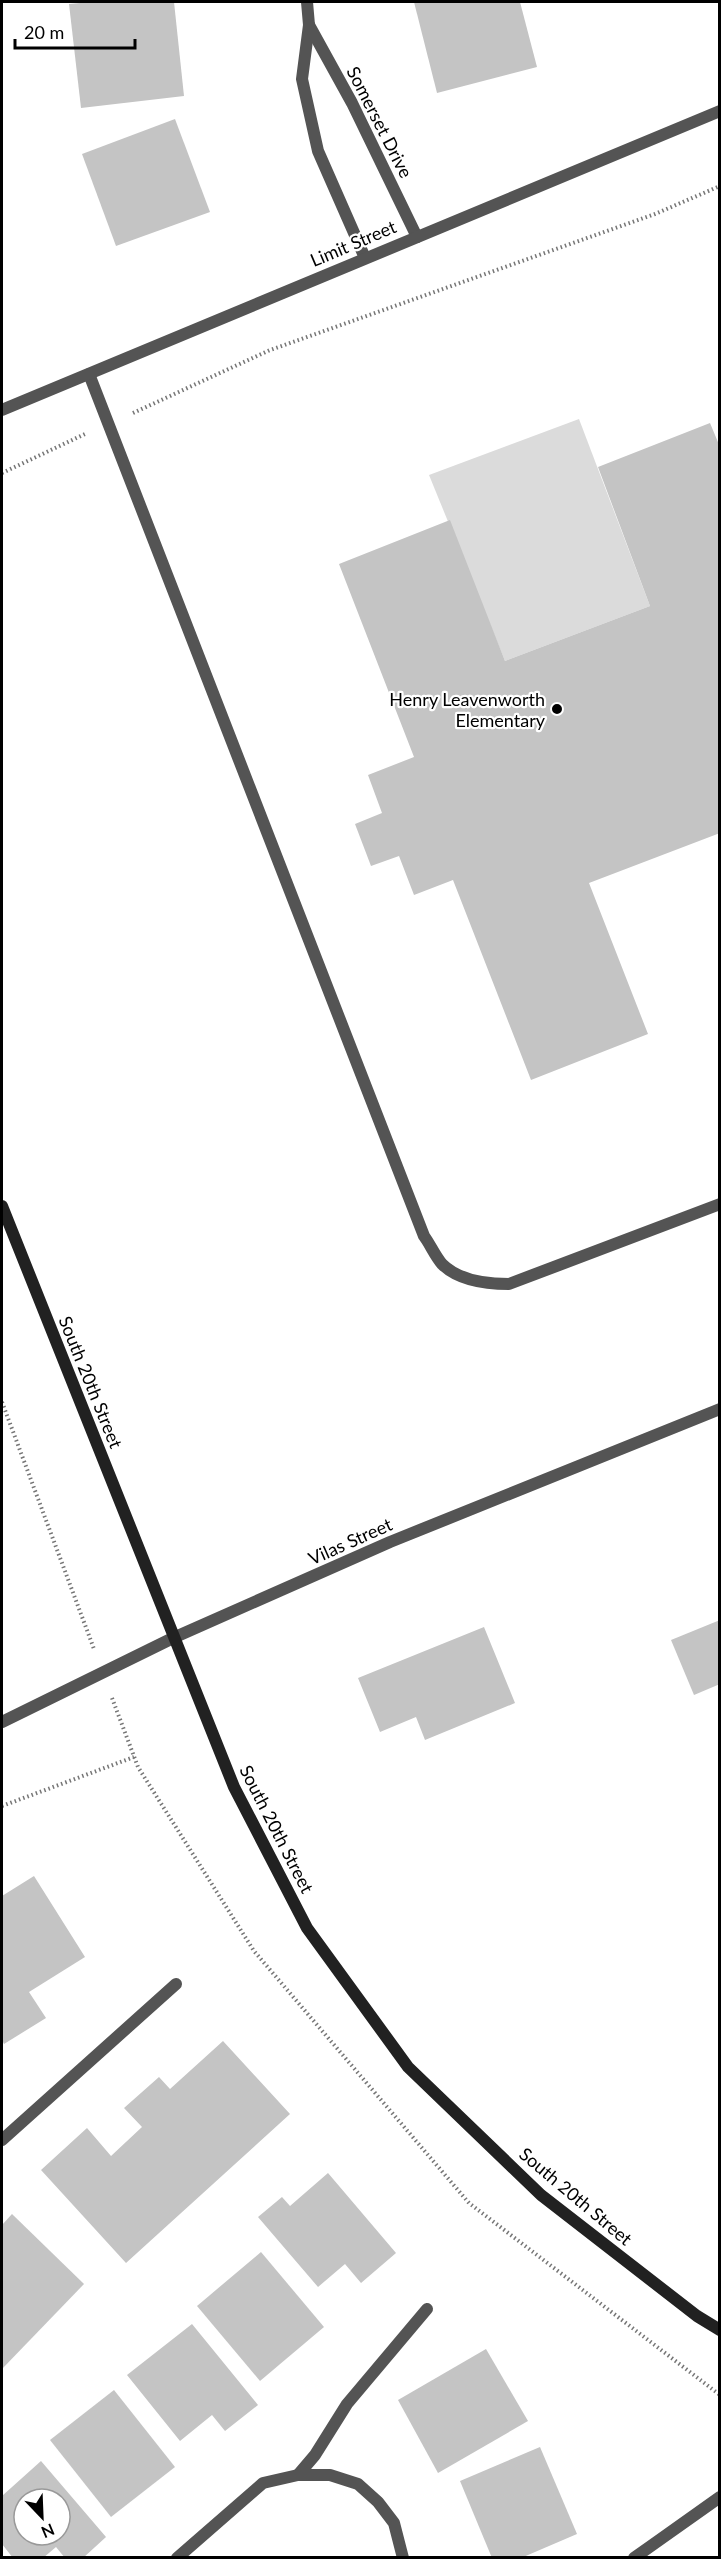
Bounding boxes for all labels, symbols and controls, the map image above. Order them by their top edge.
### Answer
scale bar [15,12,135,50]
text: 20 m [24,21,64,43]
street label: Somerset Drive [343,63,417,181]
street label: Limit Street [307,215,400,271]
place label: Henry Leavenworth Elementary [389,688,546,731]
marker: Henry Leavenworth Elementary [550,702,564,716]
street label: South 20th Street [54,1313,128,1452]
street label: Vilas Street [305,1513,396,1569]
street label: South 20th Street [235,1761,319,1897]
street label: South 20th Street [515,2142,637,2250]
north arrow [12,2487,72,2547]
text: N [39,2520,57,2542]

